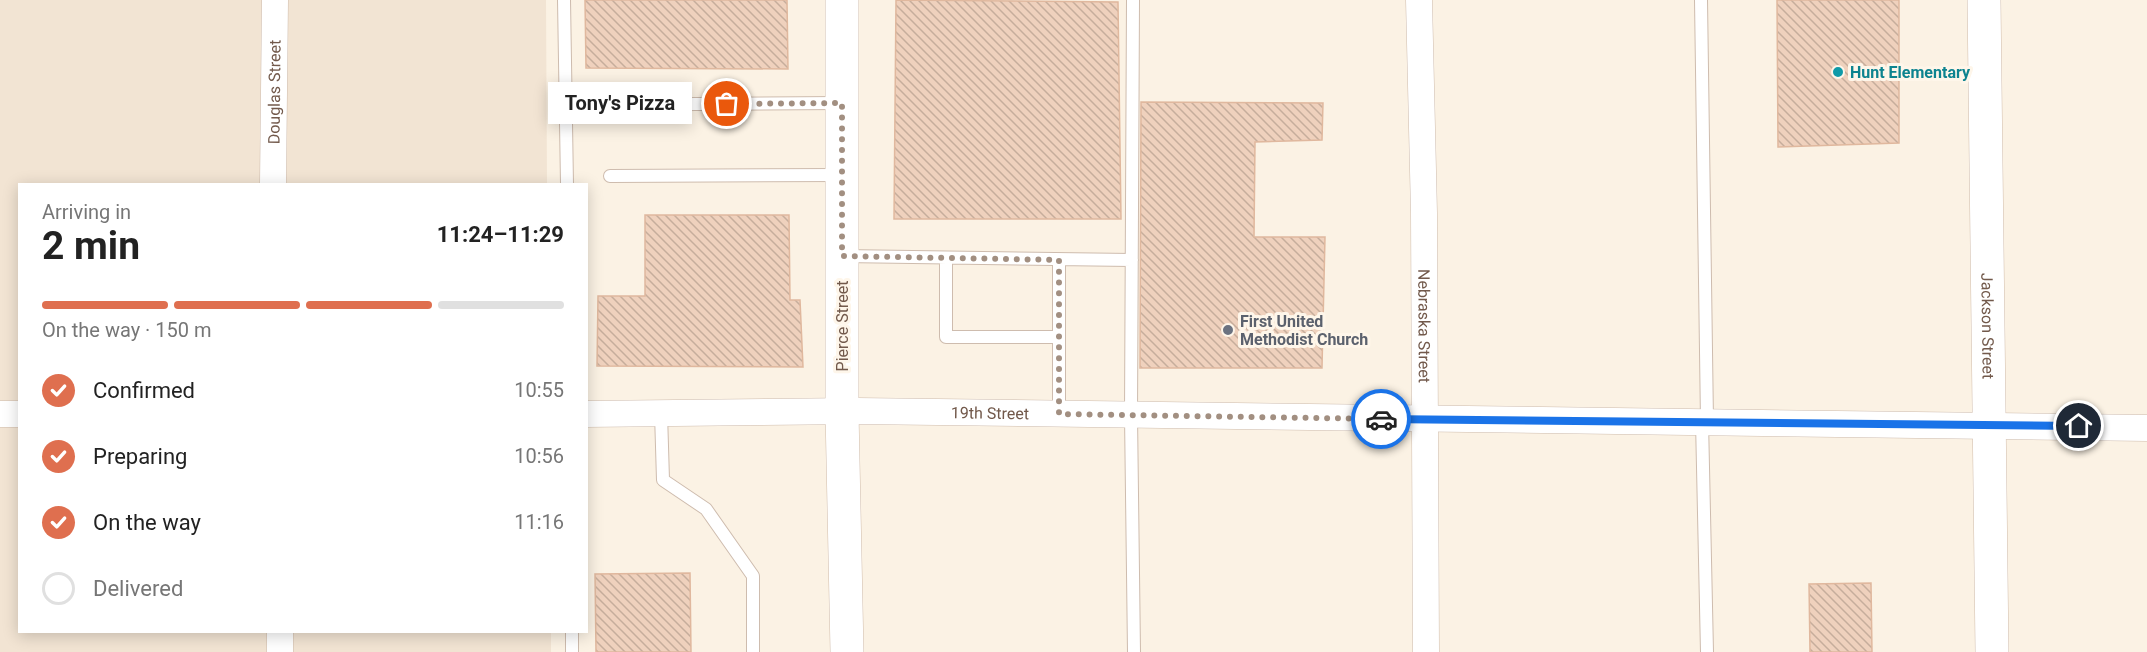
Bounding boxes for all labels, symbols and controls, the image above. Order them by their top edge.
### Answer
street label: Douglas Street [264,40,285,144]
place label: Hunt Elementary [1850,63,1971,82]
marker: Hunt Elementary [1831,65,1845,79]
pin [701,78,752,129]
callout: Tony's Pizza [547,83,691,125]
icon: bag [710,87,743,120]
text: Tony's Pizza [565,91,675,115]
text: Arriving in [42,200,131,224]
text: 11:24–11:29 [437,222,564,247]
text: 2 min [42,223,140,269]
street label: Nebraska Street [1414,269,1434,383]
street label: Jackson Street [1977,273,1998,379]
street label: Pierce Street [833,281,852,371]
place label: First United Methodist Church [1240,312,1368,349]
text: On the way · 150 m [42,318,211,342]
marker: First United Methodist Church [1221,323,1235,337]
icon: check [42,374,75,407]
text: Confirmed [93,378,195,403]
text: 10:55 [514,378,564,402]
courier [1351,389,1411,449]
pin [2053,400,2104,451]
street label: 19th Street [951,403,1029,423]
icon: car [1365,403,1398,436]
icon: home [2062,409,2095,442]
icon: check [42,440,75,473]
text: Preparing [93,444,187,469]
text: 10:56 [514,444,564,468]
icon: check [42,506,75,539]
text: On the way [93,510,201,535]
text: 11:16 [514,510,564,534]
text: Delivered [93,576,183,601]

